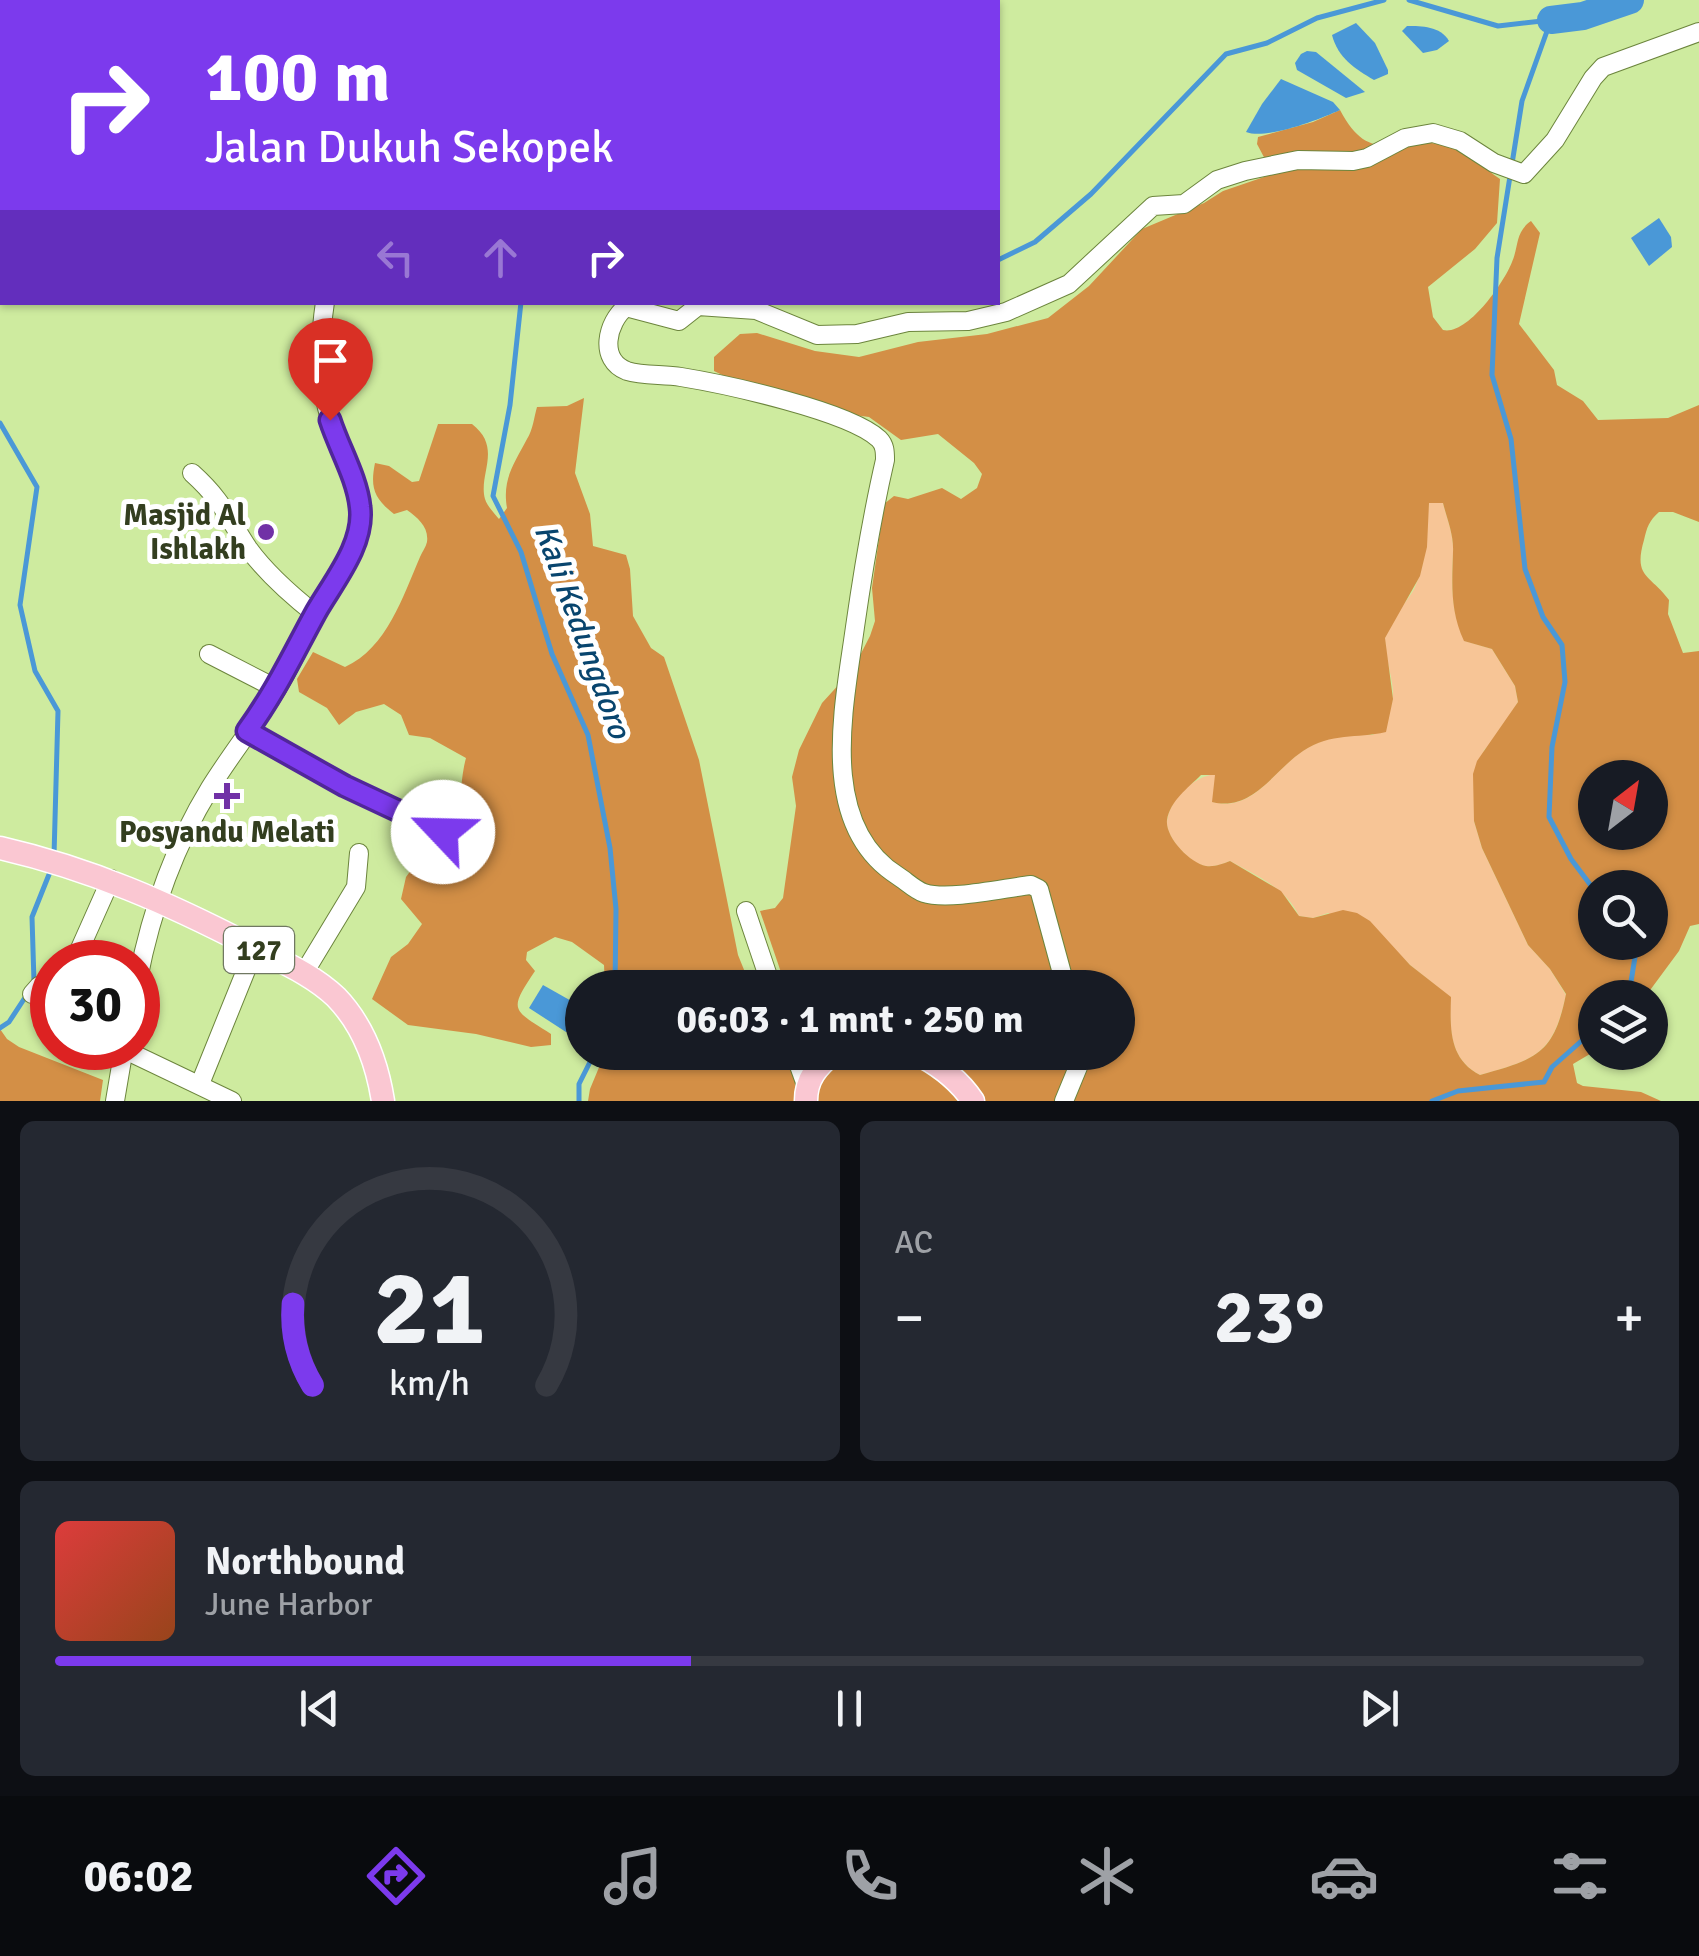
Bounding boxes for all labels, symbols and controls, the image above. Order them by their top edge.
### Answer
text: 100 m [205,34,390,120]
icon: right [40,40,170,170]
text: Jalan Dukuh Sekopek [205,120,614,175]
icon: left [368,230,423,285]
icon: ahead [473,230,528,285]
icon: right [578,230,633,285]
pin [288,318,373,421]
icon: arrive [303,333,358,388]
place label: Masjid Al Ishlakh [123,497,246,568]
water label: Kali Kedungdoro [526,519,640,745]
marker: Masjid Al Ishlakh [255,521,277,543]
north arrow [1578,760,1668,850]
map controls [1578,760,1668,1070]
position arrow [391,780,495,884]
marker: Posyandu Melati [214,783,240,809]
place label: Posyandu Melati [119,814,335,851]
button: search [1578,870,1668,960]
road number: 127 [224,927,294,973]
speed limit sign: 30 [30,940,160,1070]
button: layers [1578,980,1668,1070]
text: 06:03 · 1 mnt · 250 m [676,996,1024,1043]
text: AC [895,1223,933,1262]
text: 21 [374,1245,486,1373]
text: 23° [1214,1271,1325,1364]
text: − [895,1284,924,1352]
text: + [1614,1284,1644,1352]
text: km/h [389,1361,470,1405]
text: Northbound [205,1538,405,1585]
text: June Harbor [205,1585,372,1624]
icon: previous [292,1681,347,1736]
icon: pause [822,1681,877,1736]
icon: next [1352,1681,1407,1736]
icon: directions [361,1841,431,1911]
icon: music [598,1841,668,1911]
icon: phone [835,1841,905,1911]
icon: climate [1072,1841,1142,1911]
icon: car [1309,1841,1379,1911]
icon: filters [1545,1841,1615,1911]
text: 06:02 [83,1849,194,1904]

